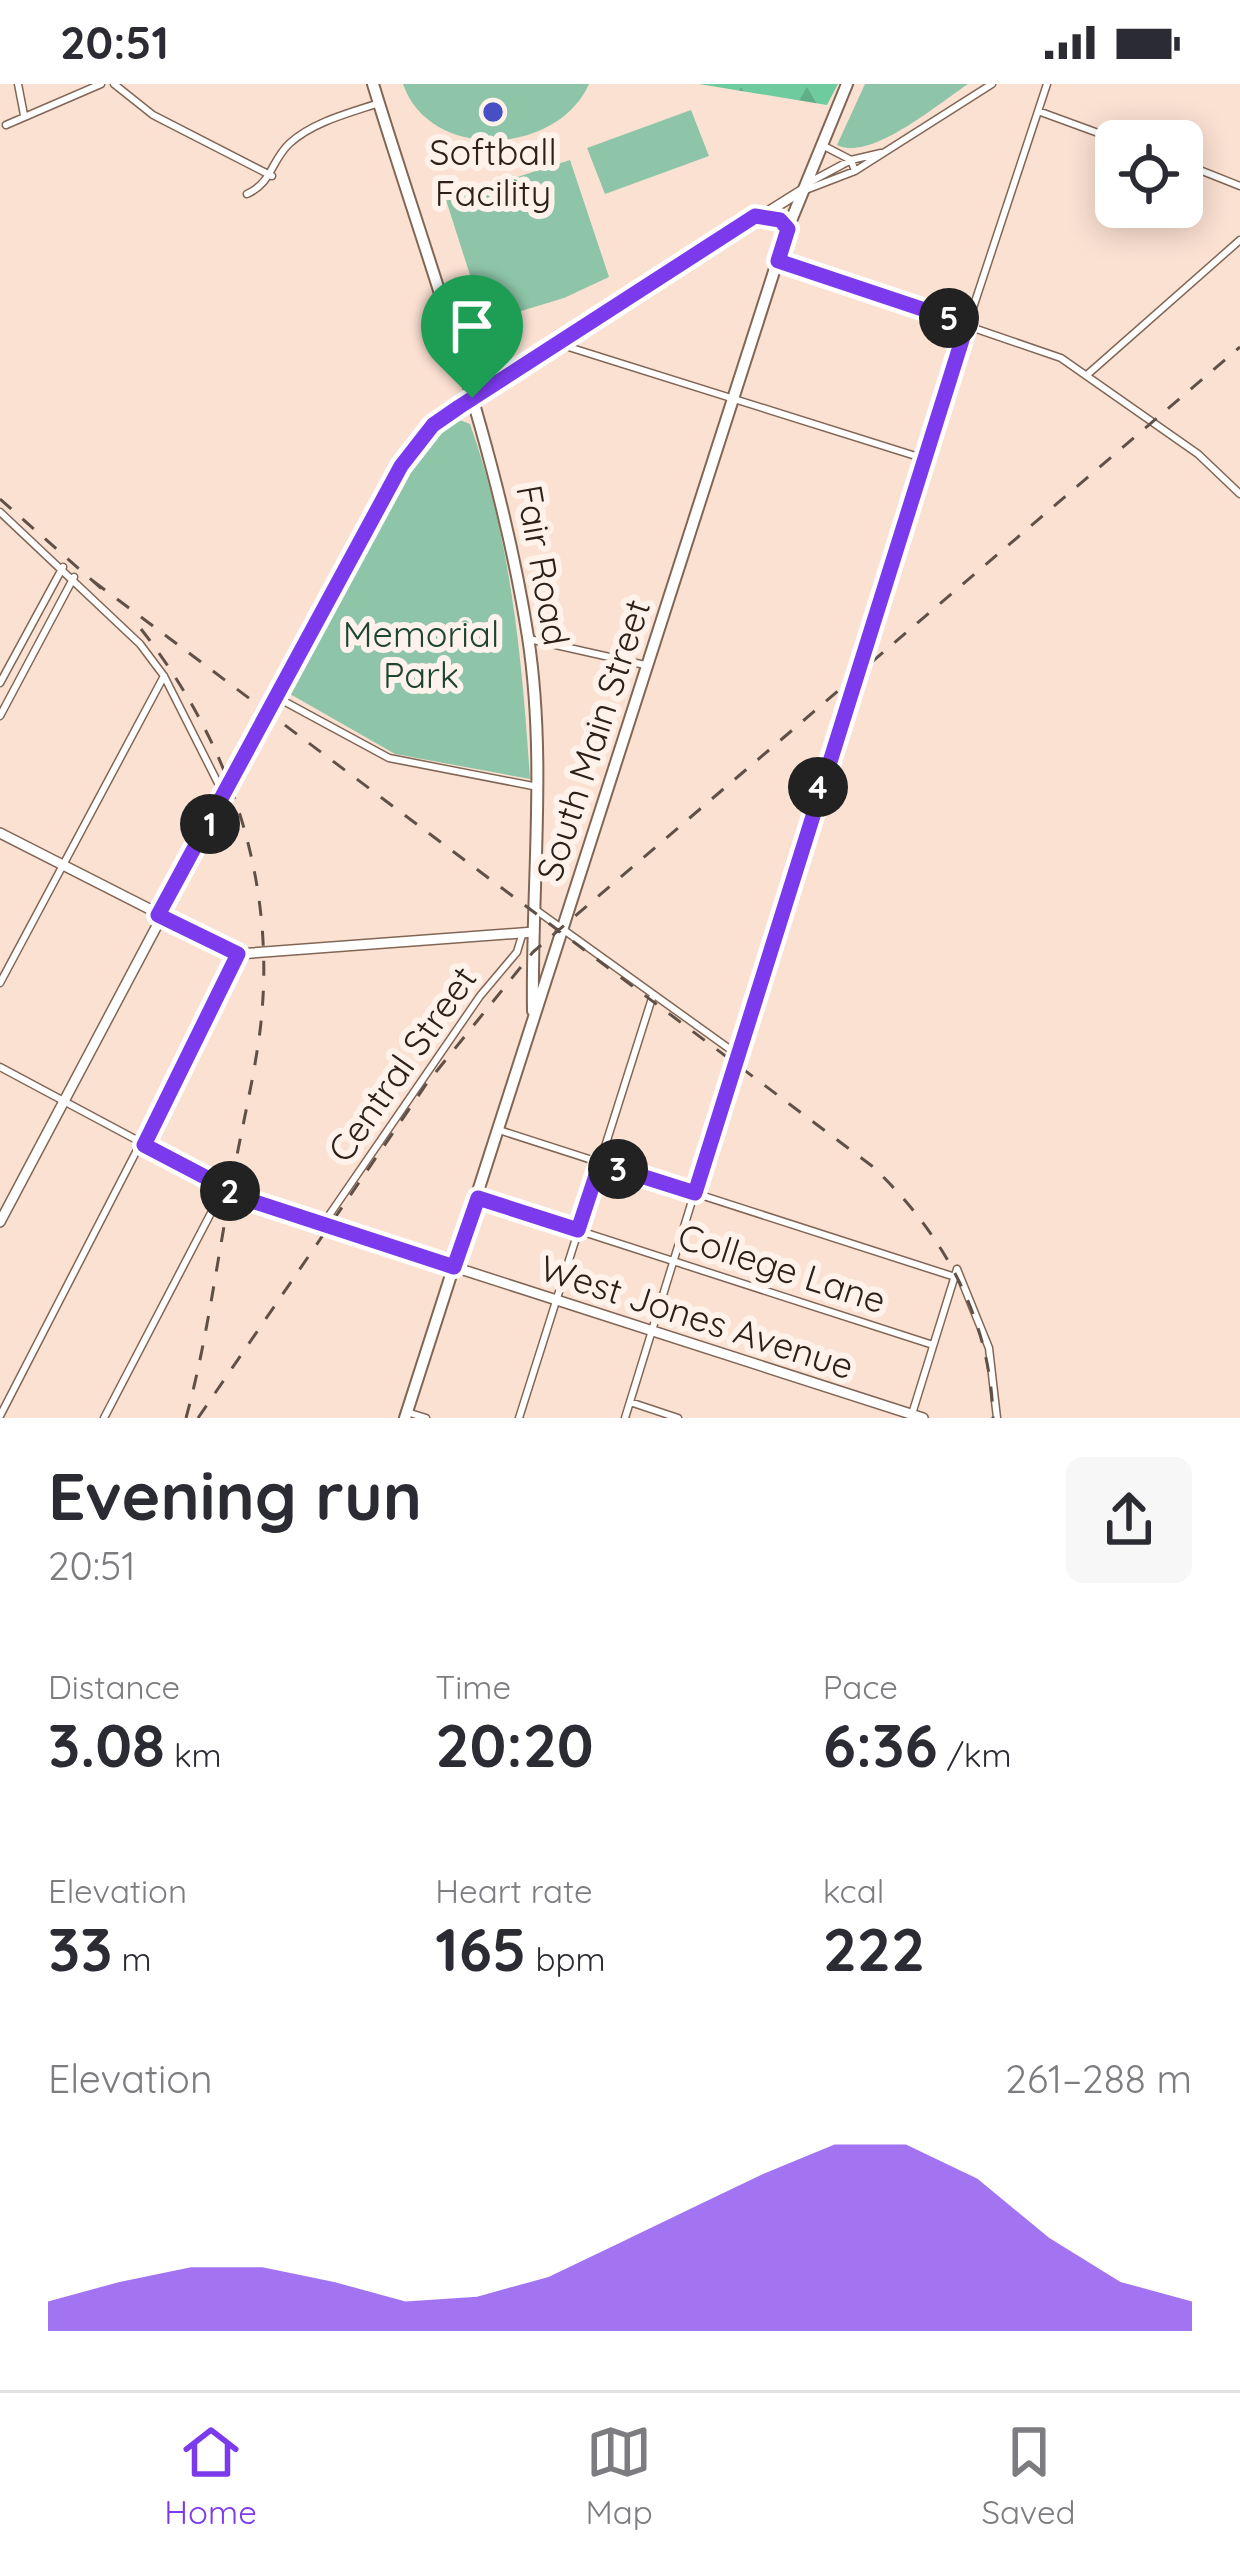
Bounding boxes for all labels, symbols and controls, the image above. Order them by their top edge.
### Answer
text: 20:51 [60,14,169,70]
marker: Softball Facility [480,99,506,125]
map controls [1095,120,1203,228]
button: locate [1095,120,1203,228]
place label: Softball Facility [429,129,557,215]
pin [421,275,523,398]
pin: 5 [919,288,979,348]
icon: arrive [439,293,505,359]
text: 5 [939,297,959,338]
street label: Fair Road [507,481,580,649]
street label: South Main Street [526,593,659,886]
park label: Memorial Park [343,611,499,697]
pin: 4 [788,757,848,817]
text: 4 [808,766,828,807]
pin: 1 [180,794,240,854]
text: 1 [204,803,216,844]
street label: Central Street [318,957,486,1170]
pin: 3 [588,1139,648,1199]
text: 3 [609,1148,627,1189]
pin: 2 [200,1161,260,1221]
text: 2 [221,1170,239,1211]
street label: College Lane [673,1213,892,1322]
street label: West Jones Avenue [535,1245,860,1388]
text: Evening run [48,1454,422,1537]
button: share [1066,1457,1192,1583]
text: 20:51 [48,1541,136,1590]
text: Distance [48,1666,180,1707]
text: Time [435,1666,511,1707]
text: Pace [823,1666,898,1707]
text: 3.08 [48,1707,165,1782]
text: 20:20 [435,1707,594,1782]
text: 6:36 [823,1707,938,1782]
text: km [165,1734,222,1775]
text: /km [938,1734,1012,1775]
text: Elevation [48,1870,187,1911]
text: Heart rate [435,1870,593,1911]
text: kcal [823,1870,884,1911]
text: 33 [48,1911,112,1986]
text: 165 [435,1911,526,1986]
text: 222 [823,1911,925,1986]
text: m [112,1938,152,1979]
text: bpm [526,1938,606,1979]
text: Elevation [48,2054,212,2103]
text: 261–288 m [1005,2054,1192,2103]
tab: Home [164,2419,257,2532]
tab: Map [586,2419,653,2532]
tab: Saved [982,2419,1076,2532]

